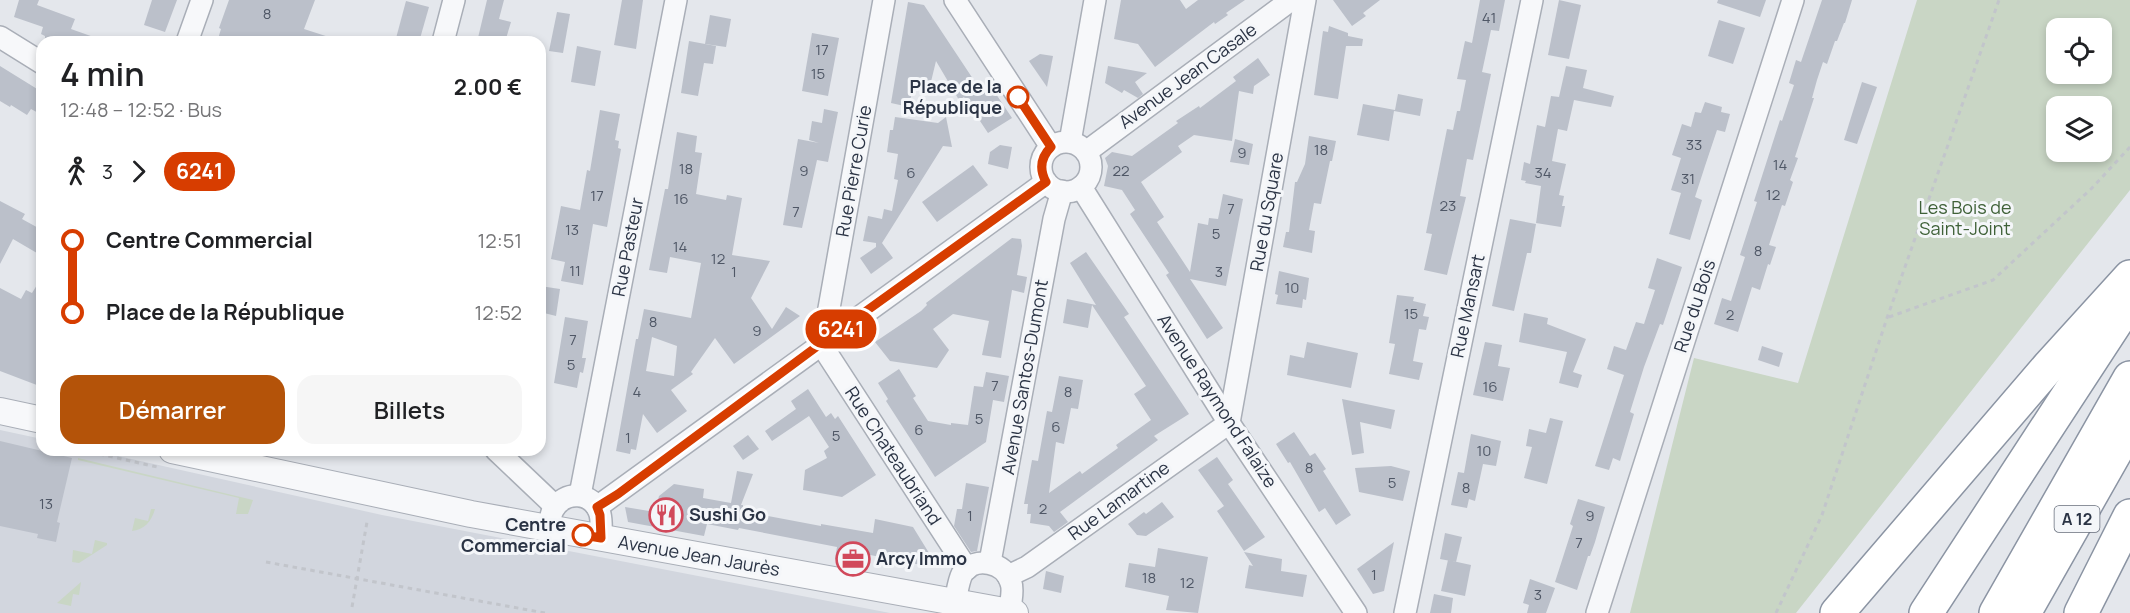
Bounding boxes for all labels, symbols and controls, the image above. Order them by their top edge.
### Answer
house number: 8 [263,3,271,24]
house number: 41 [1482,7,1496,28]
street label: Avenue Jean Casale [1114,17,1261,133]
map controls [2046,18,2112,162]
button: locate [2046,18,2112,84]
house number: 17 [815,39,829,60]
text: 4 min [60,51,145,96]
house number: 15 [811,63,825,84]
text: 2.00 € [454,72,522,102]
place label: Place de la République [903,74,1002,119]
marker: Place de la République [1007,86,1029,108]
text: 12:48 – 12:52 · Bus [60,96,222,123]
button: layers [2046,96,2112,162]
street label: Rue Pierre Curie [830,103,876,239]
house number: 33 [1686,134,1702,155]
house number: 18 [1314,139,1328,160]
house number: 9 [1237,142,1247,163]
street label: Rue du Square [1244,150,1288,273]
house number: 14 [1773,154,1787,175]
icon: walk [60,155,93,188]
icon: forward [122,155,155,188]
text: 6241 [176,157,223,185]
text: 3 [102,158,113,185]
house number: 18 [679,158,693,179]
house number: 9 [799,160,809,181]
house number: 22 [1112,160,1130,181]
house number: 6 [906,162,916,183]
house number: 34 [1534,162,1552,183]
house number: 31 [1681,168,1695,189]
house number: 12 [1766,184,1780,205]
house number: 17 [590,185,604,206]
house number: 16 [673,188,689,209]
street label: Rue Pasteur [606,195,648,298]
house number: 23 [1440,195,1456,216]
park label: Les Bois de Saint-Joint [1919,195,2011,240]
house number: 7 [1227,198,1235,219]
house number: 7 [792,201,800,222]
house number: 13 [565,219,579,240]
house number: 5 [1212,223,1220,244]
text: Centre Commercial [106,225,313,255]
text: 12:51 [477,227,522,254]
house number: 14 [673,236,687,257]
house number: 8 [1754,240,1762,261]
house number: 12 [711,248,725,269]
street label: Rue Mansart [1444,252,1490,360]
street label: Rue du Bois [1668,256,1720,355]
house number: 11 [569,260,581,281]
house number: 1 [731,261,737,282]
house number: 3 [1215,261,1223,282]
street label: Avenue Santos-Dumont [995,277,1053,476]
house number: 10 [1285,277,1300,298]
text: Place de la République [106,297,345,327]
text: 12:52 [474,299,522,326]
house number: 15 [1404,303,1418,324]
house number: 2 [1726,304,1734,325]
street label: Avenue Raymond Falaize [1153,309,1283,492]
line badge: 6241 [799,310,883,348]
house number: 8 [649,311,657,332]
text: 6241 [817,315,865,343]
house number: 9 [752,320,762,341]
house number: 7 [569,329,577,350]
house number: 5 [567,354,575,375]
button: Démarrer [60,375,285,444]
button: Billets [297,375,522,444]
house number: 7 [991,375,999,396]
house number: 16 [1482,376,1498,397]
house number: 4 [633,381,642,402]
house number: 8 [1064,381,1072,402]
street label: Rue Chateaubriand [840,382,948,529]
house number: 5 [975,408,983,429]
house number: 6 [1051,416,1061,437]
house number: 6 [914,419,924,440]
house number: 5 [832,425,840,446]
house number: 1 [625,427,631,448]
house number: 10 [1477,440,1492,461]
street label: Rue Lamartine [1063,455,1174,545]
house number: 8 [1305,457,1313,478]
house number: 5 [1388,472,1396,493]
house number: 8 [1462,477,1470,498]
house number: 13 [39,493,53,514]
restaurant icon: Sushi Go [648,497,684,533]
house number: 2 [1039,498,1047,519]
place label: Sushi Go [689,502,766,526]
house number: 1 [967,505,973,526]
house number: 9 [1585,505,1595,526]
road number: A 12 [2054,506,2100,532]
place label: Centre Commercial [461,512,566,557]
marker: Centre Commercial [572,524,594,546]
street label: Avenue Jean Jaurès [616,529,782,581]
house number: 7 [1575,532,1583,553]
office icon: Arcy Immo [835,541,871,577]
place label: Arcy Immo [876,546,967,570]
house number: 1 [1371,564,1377,585]
house number: 18 [1142,567,1156,588]
house number: 12 [1180,572,1194,593]
house number: 3 [1534,584,1542,605]

